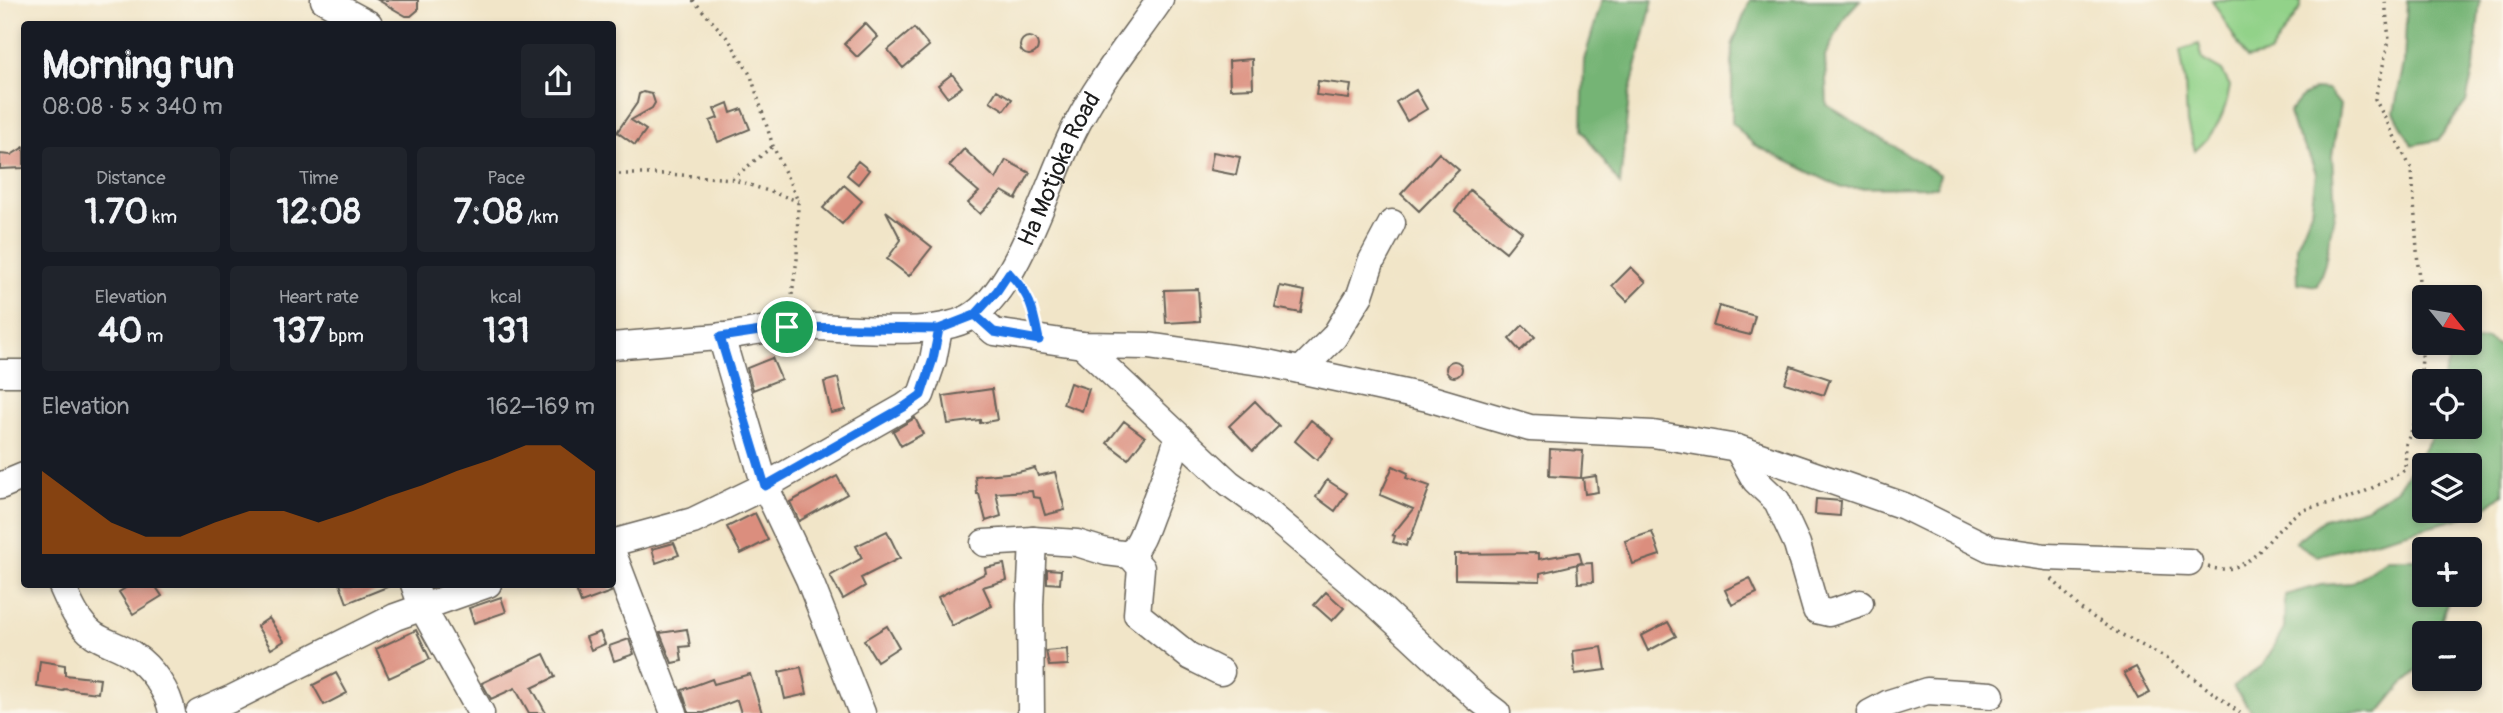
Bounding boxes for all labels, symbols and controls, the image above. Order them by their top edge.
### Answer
text: Morning run [42,42,234,90]
button: share [521,44,595,118]
street label: Ha Motjoka Road [1012,87,1107,251]
text: 08:08 · 5 × 340 m [42,92,223,121]
text: Distance [96,166,166,190]
text: Time [299,166,338,190]
text: Pace [487,166,525,190]
text: 1.70 [84,190,148,234]
text: 12:08 [276,190,361,234]
text: 7:08 [454,190,523,234]
text: km [148,205,177,229]
text: /km [523,205,559,229]
text: Elevation [95,285,167,309]
text: Heart rate [278,285,359,309]
text: kcal [491,285,522,309]
north arrow [2412,285,2482,355]
map controls [2412,285,2482,691]
pin [757,297,817,357]
icon: arrive [768,308,806,346]
text: 40 [98,309,142,353]
text: 137 [273,309,325,353]
text: 131 [483,309,530,353]
text: m [142,324,163,348]
text: bpm [325,324,364,348]
button: locate [2412,369,2482,439]
text: Elevation [42,392,130,421]
text: 162–169 m [487,392,595,421]
button: layers [2412,453,2482,523]
button: + [2412,537,2482,607]
button: − [2412,621,2482,691]

